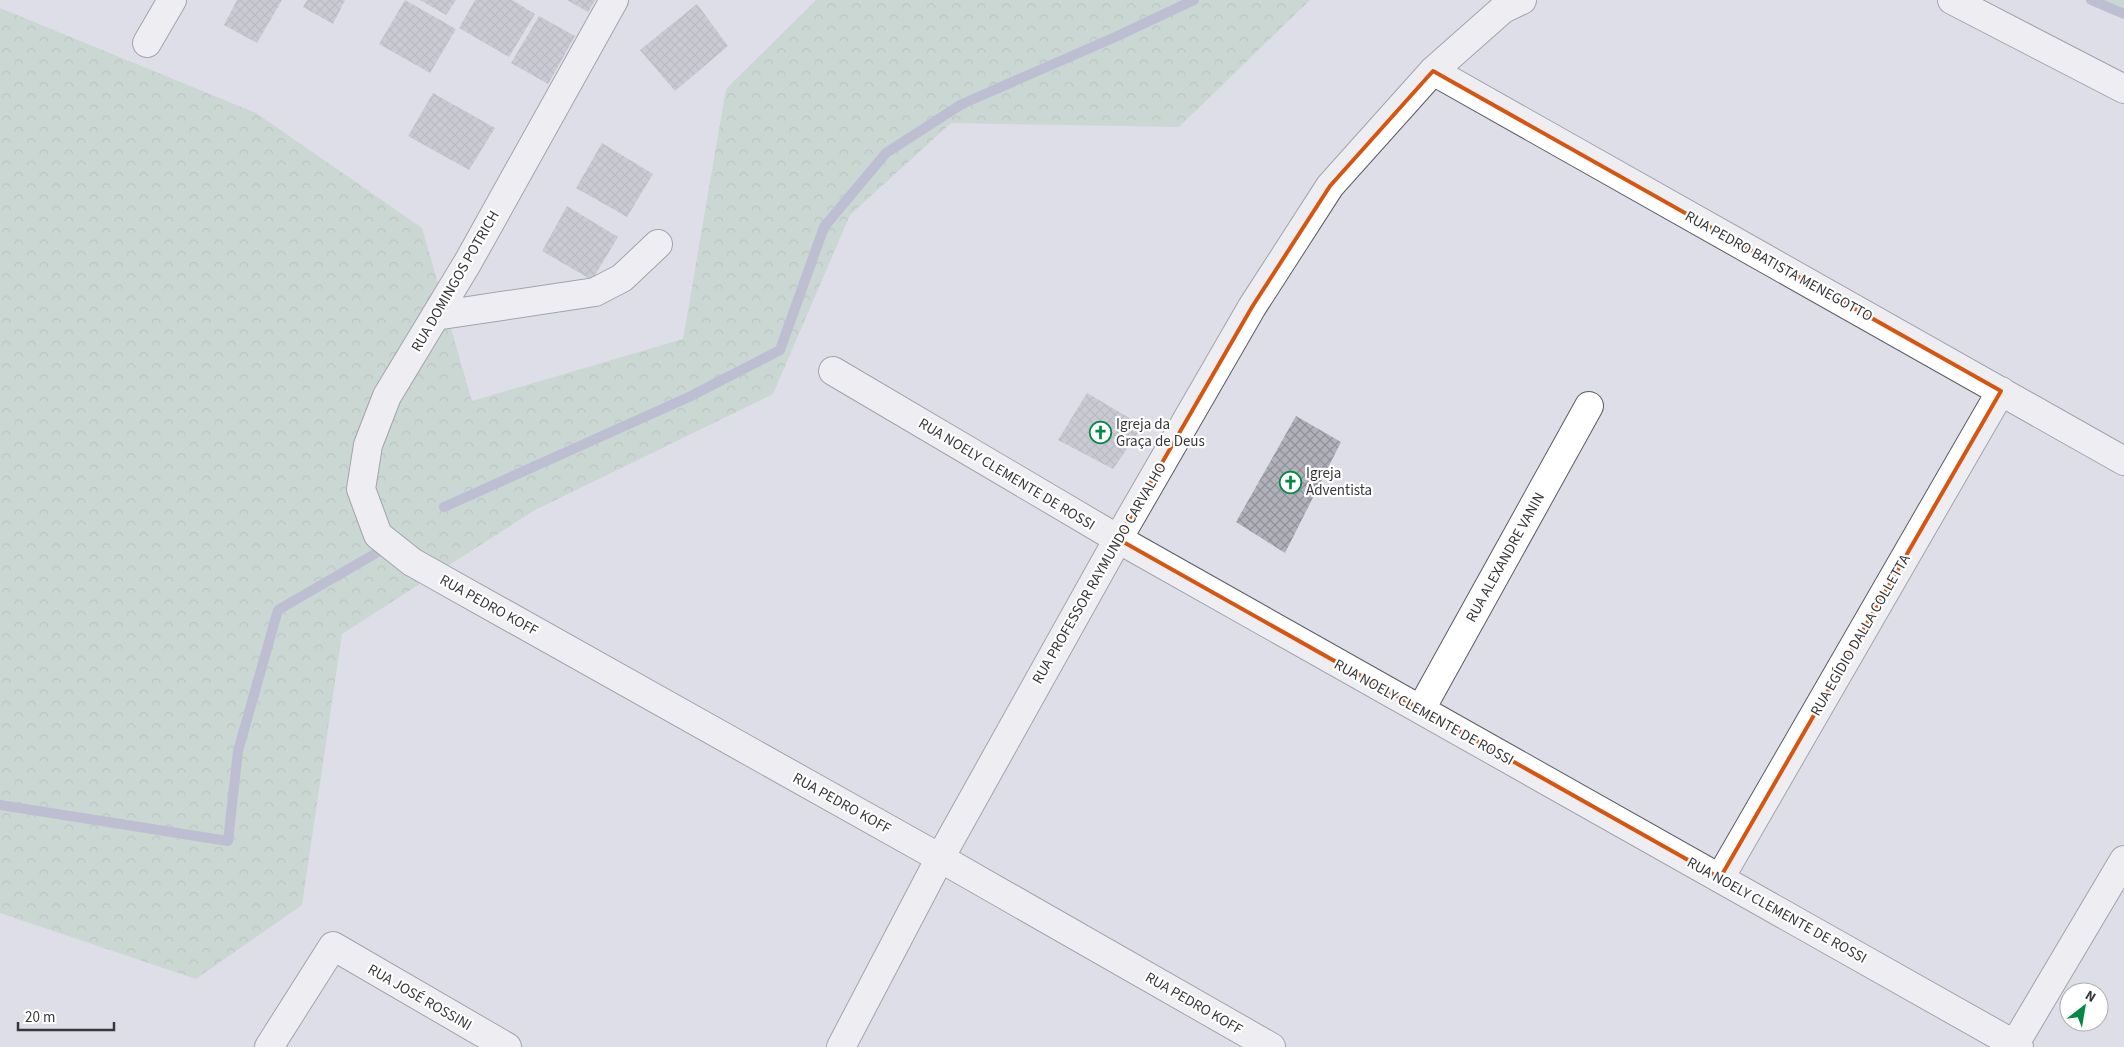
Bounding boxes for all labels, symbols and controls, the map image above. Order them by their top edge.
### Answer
street label: RUA PEDRO BATISTA MENEGOTTO [1681,206,1876,327]
street label: RUA DOMINGOS POTRICH [406,207,505,356]
street label: RUA NOELY CLEMENTE DE ROSSI [915,413,1099,536]
place label: Igreja da Graça de Deus [1116,414,1205,452]
church icon: Igreja da Graça de Deus [1088,421,1112,445]
street label: RUA PROFESSOR RAYMUNDO CARVALHO [1027,459,1172,688]
place label: Igreja Adventista [1306,463,1372,501]
church icon: Igreja Adventista [1278,470,1302,494]
street label: RUA ALEXANDRE VANIN [1461,488,1550,626]
street label: RUA EGÍDIO DALLA COLLETTA [1805,550,1916,720]
street label: RUA PEDRO KOFF [436,570,542,641]
street label: RUA NOELY CLEMENTE DE ROSSI [1330,654,1517,771]
street label: RUA PEDRO KOFF [789,768,895,839]
street label: RUA NOELY CLEMENTE DE ROSSI [1683,852,1870,969]
street label: RUA JOSÉ ROSSINI [364,959,476,1036]
street label: RUA PEDRO KOFF [1141,967,1247,1040]
north arrow [2059,982,2109,1032]
text: N [2081,986,2099,1008]
scale bar [18,1000,114,1032]
text: 20 m [25,1007,55,1028]

